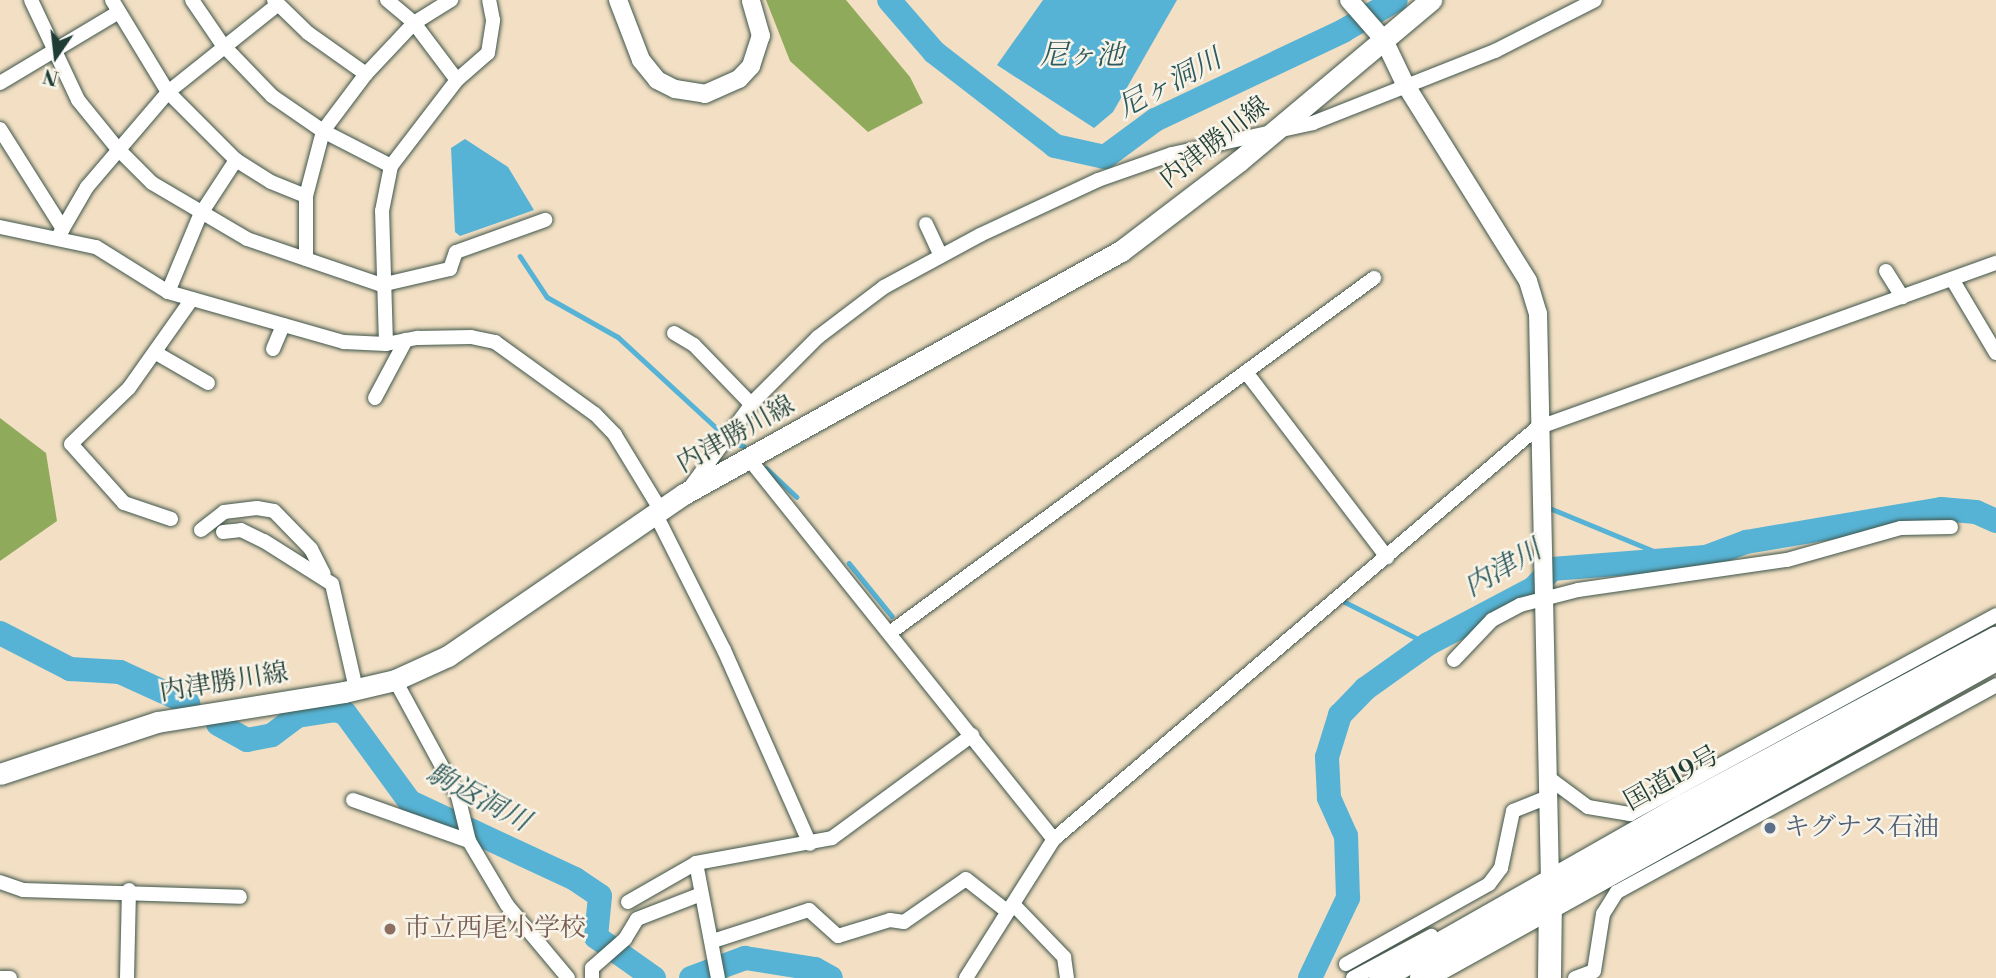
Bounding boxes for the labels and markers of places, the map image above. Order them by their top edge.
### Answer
place label: キグナス石油 [1784,812,1940,844]
marker: キグナス石油 [1762,820,1778,836]
place label: 市立西尾小学校 [404,913,586,945]
marker: 市立西尾小学校 [382,921,398,937]

